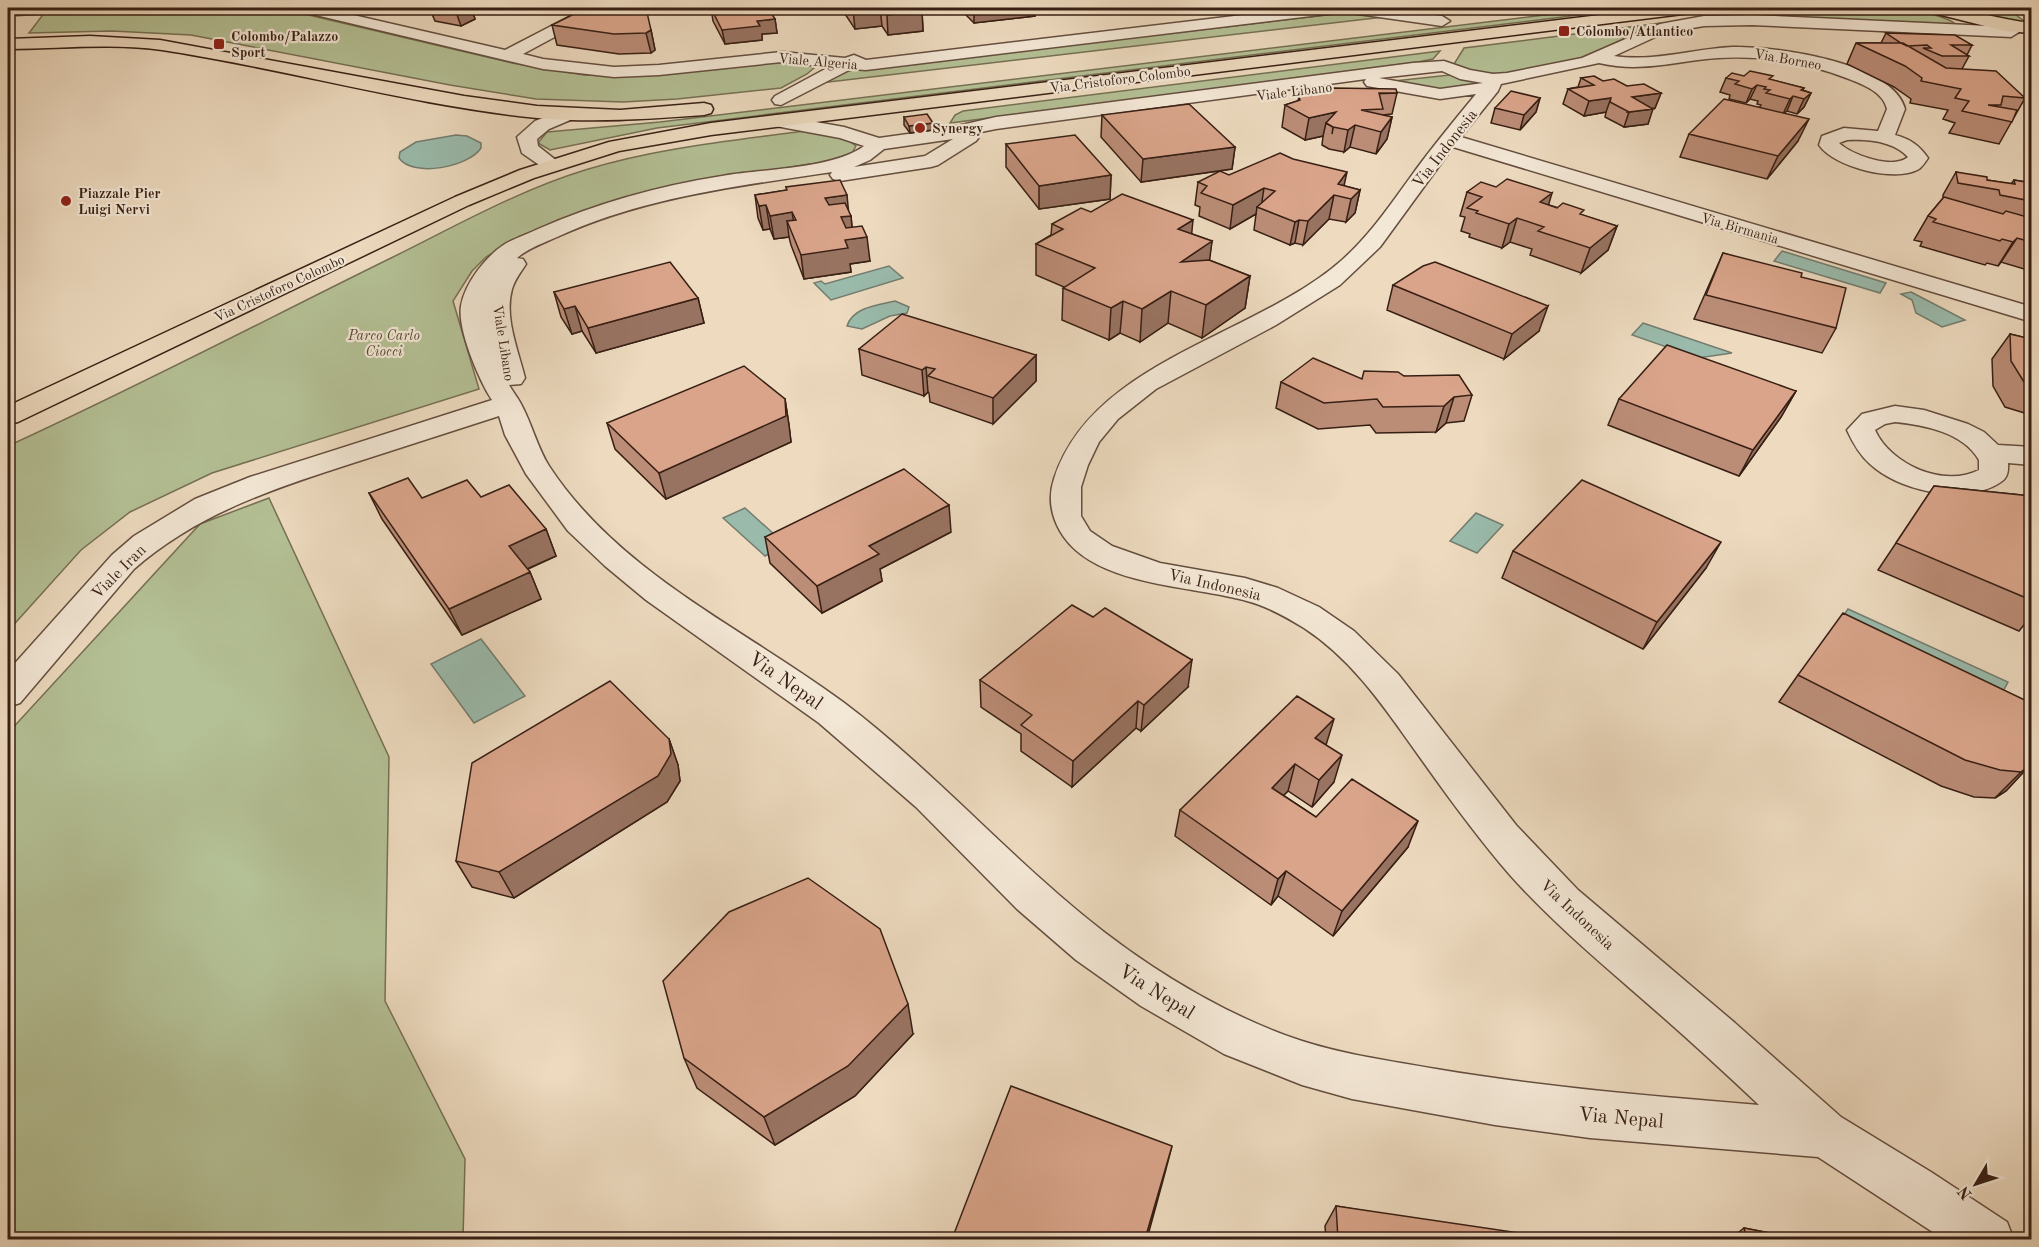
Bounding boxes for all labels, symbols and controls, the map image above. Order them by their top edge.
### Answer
marker: Colombo/Atlantico [1557,24,1571,38]
place label: Colombo/Atlantico [1576,25,1693,40]
place label: Colombo/Palazzo Sport [231,30,338,60]
marker: Colombo/Palazzo Sport [212,37,226,51]
street label: Via Borneo [1753,47,1823,73]
street label: Viale Algeria [777,52,858,72]
street label: Via Cristoforo Colombo [1049,64,1192,96]
street label: Viale Libano [1255,80,1333,104]
street label: Via Indonesia [1410,107,1481,191]
marker: Synergy [913,121,927,135]
place label: Synergy [932,122,984,136]
place label: Piazzale Pier Luigi Nervi [78,187,161,217]
marker: Piazzale Pier Luigi Nervi [59,194,73,208]
street label: Via Birmania [1699,211,1780,247]
street label: Via Cristoforo Colombo [212,253,347,325]
street label: Viale Libano [490,304,516,382]
park label: Parco Carlo Ciocci [347,329,420,359]
street label: Viale Iran [89,542,150,603]
street label: Via Indonesia [1167,567,1263,604]
street label: Via Nepal [744,649,826,714]
street label: Via Indonesia [1537,877,1617,954]
street label: Via Nepal [1114,962,1198,1024]
street label: Via Nepal [1577,1105,1664,1133]
north arrow [1946,1154,2006,1214]
text: N [1955,1182,1976,1202]

